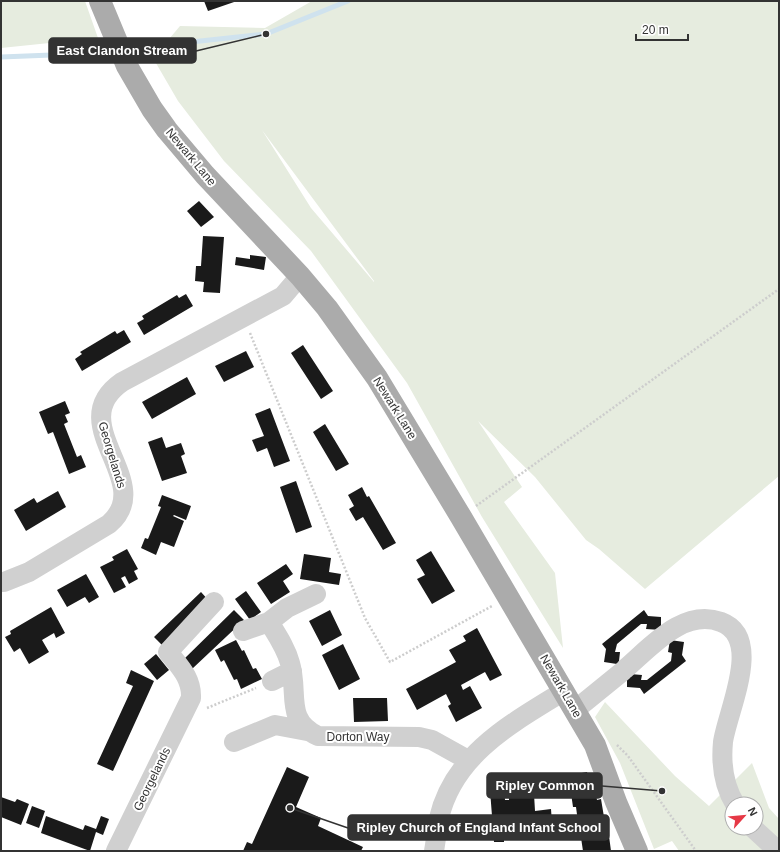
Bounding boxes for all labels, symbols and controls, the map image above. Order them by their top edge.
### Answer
scale bar [636,16,688,42]
text: 20 m [642,23,669,37]
callout: East Clandon Stream [49,38,196,63]
text: East Clandon Stream [57,43,187,58]
street label: Newark Lane [163,125,219,189]
street label: Newark Lane [370,374,420,442]
street label: Georgelands [95,420,129,490]
street label: Newark Lane [537,652,585,720]
street label: Dorton Way [327,730,389,744]
street label: Georgelands [131,745,173,813]
callout: Ripley Common [487,773,602,798]
text: Ripley Common [496,778,595,793]
north arrow [724,796,764,836]
text: N [746,805,760,818]
callout: Ripley Church of England Infant School [348,815,609,840]
text: Ripley Church of England Infant School [357,820,601,835]

